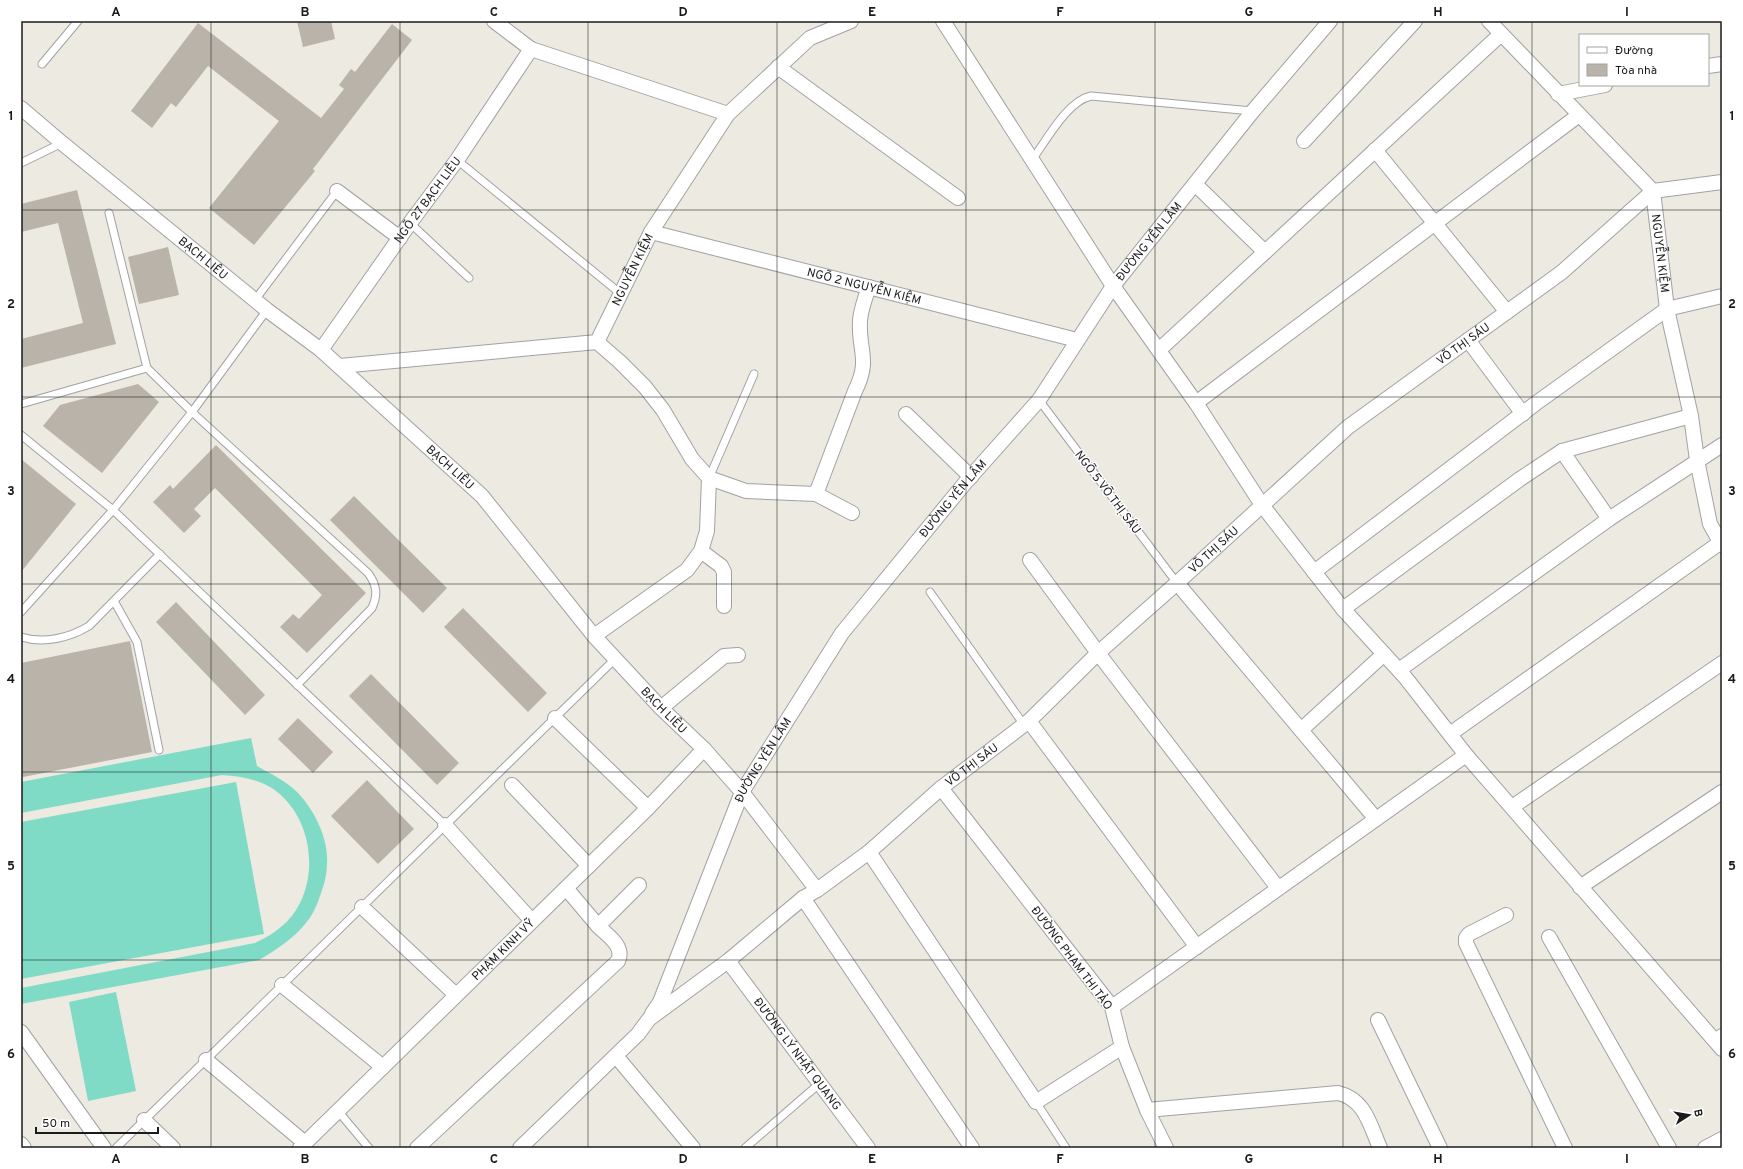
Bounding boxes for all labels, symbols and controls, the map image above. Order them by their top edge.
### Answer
text: A [111,5,121,21]
text: B [301,5,310,21]
text: C [490,5,498,21]
text: D [678,5,688,21]
text: E [868,5,876,21]
text: F [1056,5,1064,21]
text: G [1245,5,1254,21]
text: H [1433,5,1443,21]
text: I [1625,5,1629,21]
legend [1579,34,1709,86]
text: Đường [1615,43,1653,59]
text: Tòa nhà [1615,63,1657,79]
text: 1 [8,109,14,125]
text: 1 [1729,109,1735,125]
street label: NGÕ 27 BẠCH LIÊU [391,154,466,247]
street label: ĐƯỜNG YÊN LÂM [1113,199,1186,285]
street label: NGUYỄN KIỆM [1647,213,1672,294]
street label: NGUYỄN KIỆM [609,231,658,309]
street label: BẠCH LIÊU [174,234,231,284]
street label: NGÕ 2 NGUYỄN KIỆM [805,265,923,309]
text: 2 [7,297,15,313]
text: 2 [1728,297,1736,313]
street label: VÕ THỊ SÁU [1434,320,1494,369]
street label: BẠCH LIÊU [422,442,477,494]
street label: NGÕ 5 VÕ THỊ SÁU [1070,448,1144,538]
street label: ĐƯỜNG YÊN LÂM [916,457,991,541]
text: 3 [7,484,15,500]
text: 3 [1728,484,1736,500]
street label: VÕ THỊ SÁU [1186,523,1243,577]
text: 4 [7,672,15,688]
text: 4 [1728,672,1736,688]
street label: BẠCH LIÊU [637,684,690,737]
street label: ĐƯỜNG YÊN LÂM [732,715,796,805]
street label: VÕ THỊ SÁU [942,740,1002,791]
text: 5 [7,859,15,875]
text: 5 [1728,859,1736,875]
street label: ĐƯỜNG PHAM THI TẢO [1027,903,1116,1014]
street label: PHẠM KINH VỸ [469,916,539,985]
street label: ĐƯỜNG LÝ NHẬT QUANG [749,995,844,1114]
text: 6 [7,1047,15,1063]
text: 6 [1728,1047,1736,1063]
north arrow [1669,1095,1709,1135]
text: B [1690,1108,1705,1118]
scale bar [36,1109,158,1135]
text: 50 m [42,1116,70,1132]
text: A [111,1152,121,1168]
text: B [301,1152,310,1168]
text: C [490,1152,498,1168]
text: D [678,1152,688,1168]
text: E [868,1152,876,1168]
text: F [1056,1152,1064,1168]
text: G [1245,1152,1254,1168]
text: H [1433,1152,1443,1168]
text: I [1625,1152,1629,1168]

